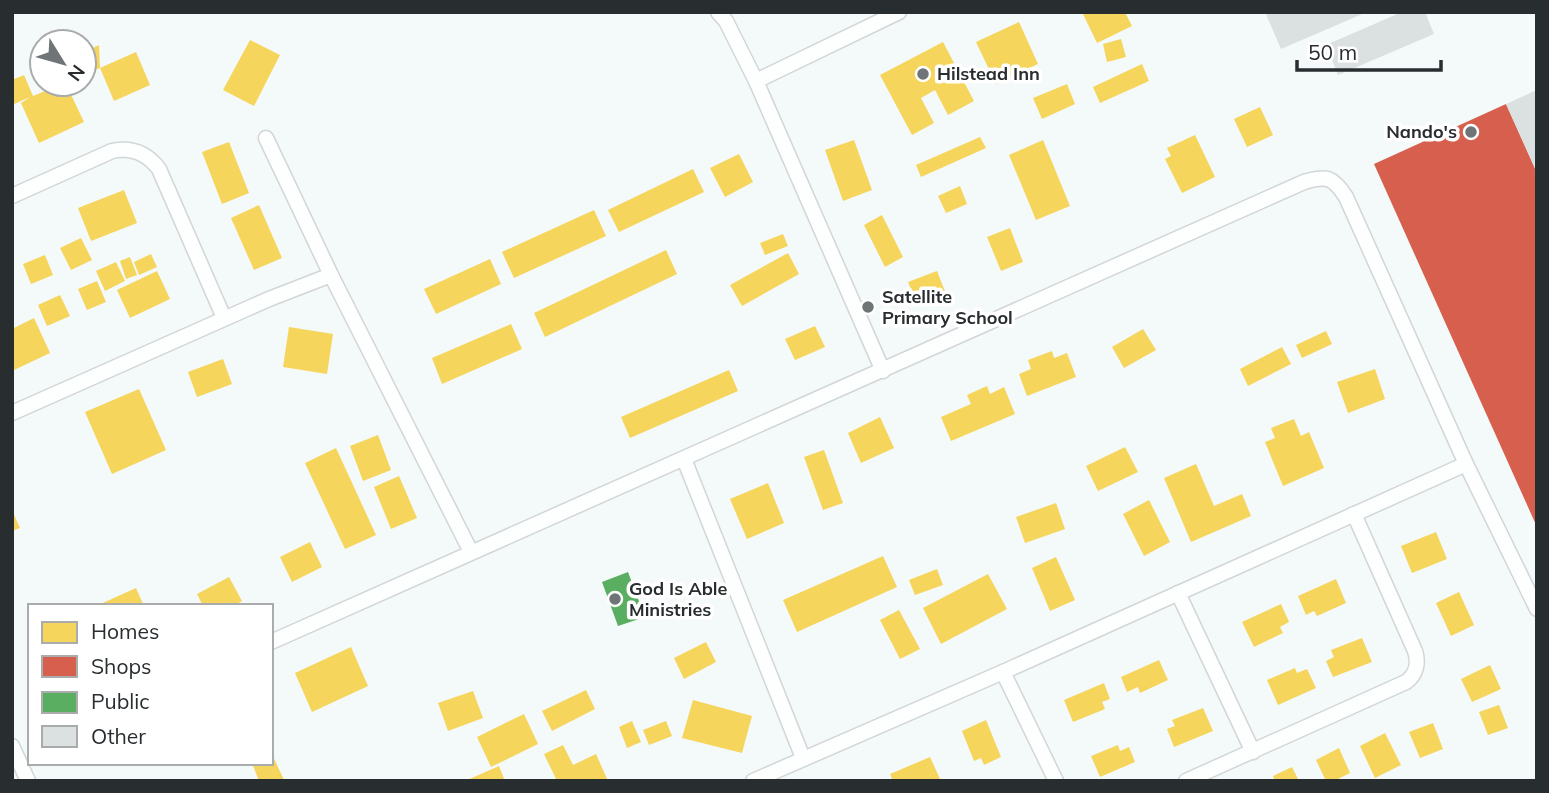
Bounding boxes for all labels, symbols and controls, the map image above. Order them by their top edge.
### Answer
north arrow [28,28,98,98]
scale bar [1297,28,1440,72]
text: 50 m [1308,39,1357,65]
text: N [63,60,90,86]
place label: Hilstead Inn [937,62,1040,85]
marker: Hilstead Inn [915,66,931,82]
place label: Nando's [1386,120,1457,143]
marker: Nando's [1463,124,1479,140]
place label: Satellite Primary School [882,285,1013,329]
marker: Satellite Primary School [860,299,876,315]
place label: God Is Able Ministries [629,577,727,621]
marker: God Is Able Ministries [607,591,623,607]
legend [28,604,273,765]
text: Homes [91,618,159,644]
text: Shops [91,653,151,679]
text: Public [91,688,150,714]
text: Other [91,723,146,749]

